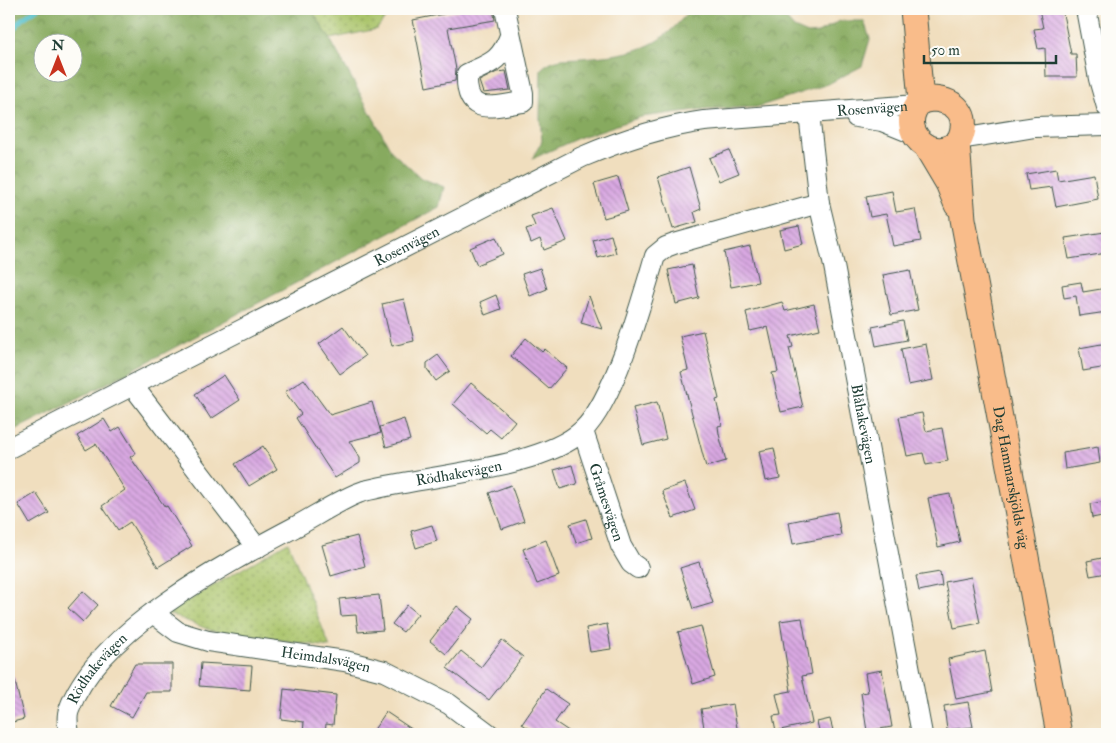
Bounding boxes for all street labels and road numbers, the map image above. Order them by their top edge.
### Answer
street label: Rosenvägen [836,97,909,121]
street label: Rosenvägen [371,222,443,271]
street label: Blåhakevägen [846,382,880,466]
street label: Dag Hammarskjölds väg [988,404,1033,551]
street label: Rödhakevägen [415,456,504,491]
street label: Gråmesvägen [584,461,628,544]
street label: Rödhakevägen [63,629,132,707]
street label: Heimdalsvägen [280,643,373,677]

